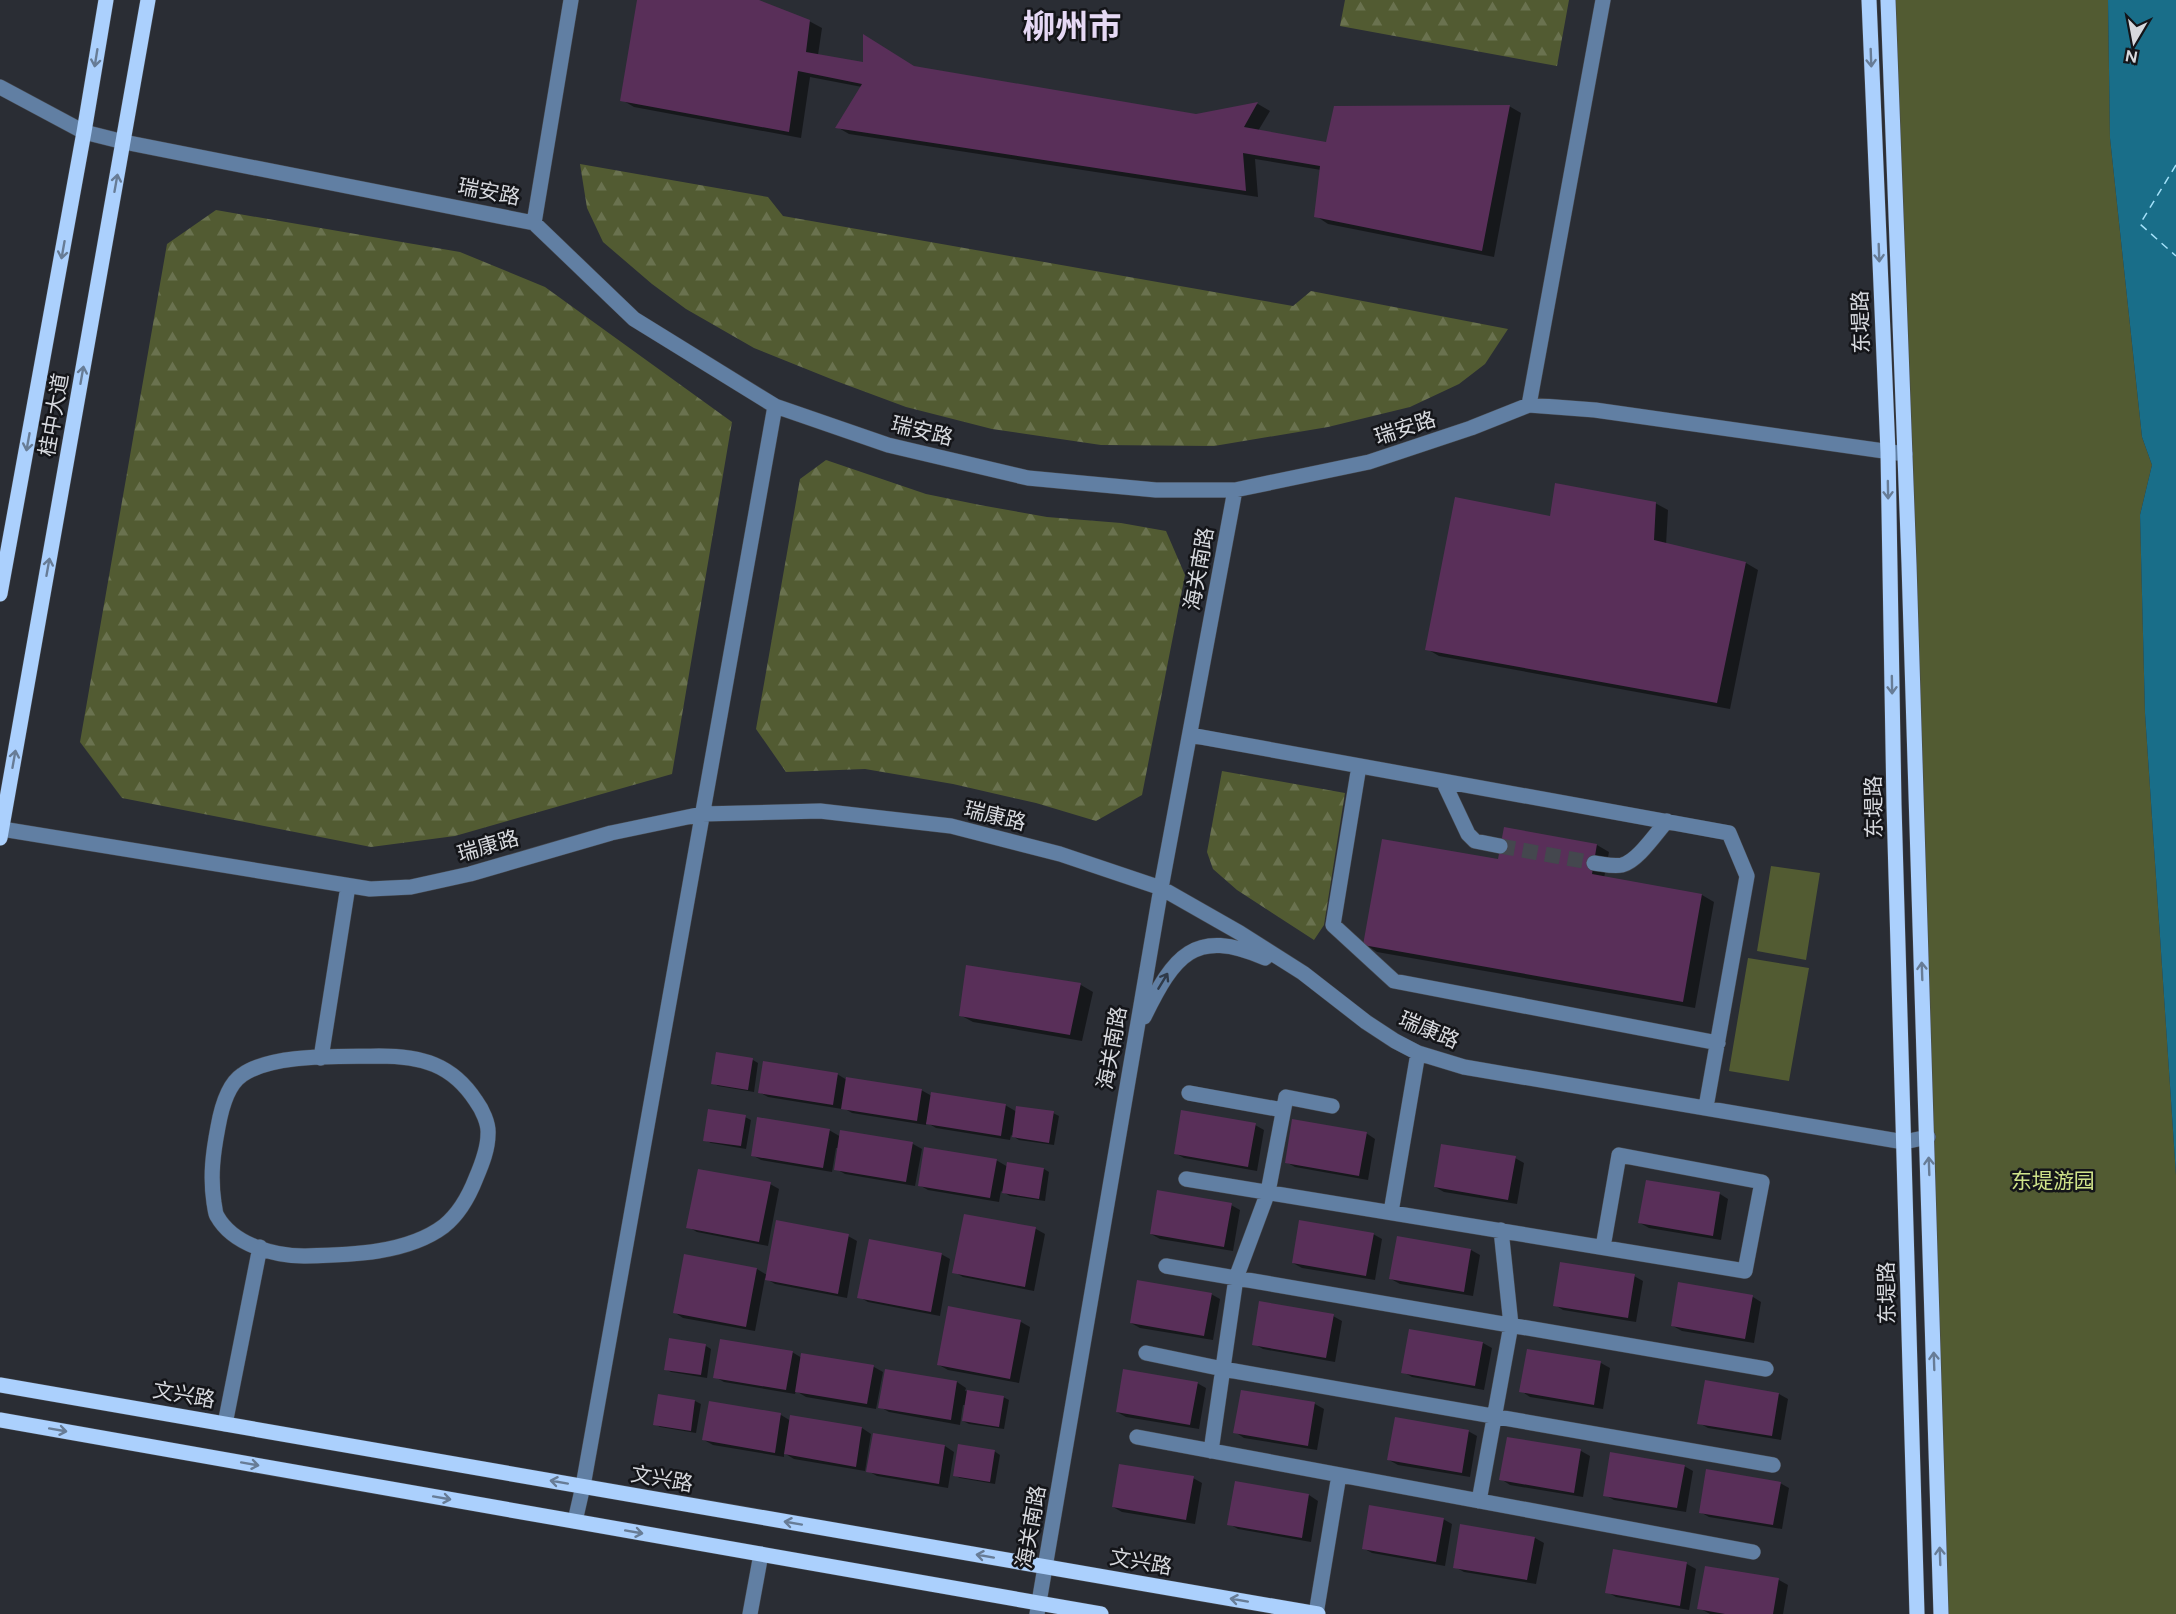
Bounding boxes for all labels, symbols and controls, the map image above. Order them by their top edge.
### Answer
district label: 柳州市 [1023,7,1122,46]
north arrow [2104,12,2164,72]
text: N [2124,46,2139,67]
one-way arrow [91,47,102,67]
one-way arrow [1866,48,1877,68]
street label: 瑞安路 [456,173,522,210]
one-way arrow [111,174,122,194]
one-way arrow [57,239,68,259]
one-way arrow [1874,243,1885,263]
street label: 东堤路 [1847,290,1874,354]
one-way arrow [77,366,88,386]
street label: 桂中大道 [34,371,73,458]
street label: 瑞安路 [1371,406,1439,449]
street label: 瑞安路 [889,411,956,450]
one-way arrow [22,431,33,451]
one-way arrow [1883,480,1894,500]
street label: 海关南路 [1179,525,1218,612]
one-way arrow [43,558,54,578]
one-way arrow [1886,675,1898,695]
one-way arrow [9,750,20,770]
street label: 东堤路 [1860,775,1887,839]
street label: 瑞康路 [962,796,1029,835]
street label: 瑞康路 [454,825,522,866]
one-way arrow [1917,961,1928,981]
one-way arrow [1157,973,1169,990]
street label: 海关南路 [1092,1004,1131,1091]
street label: 瑞康路 [1395,1006,1463,1053]
one-way arrow [1923,1156,1934,1176]
park label: 东堤游园 [2011,1168,2095,1193]
street label: 东堤路 [1873,1261,1900,1325]
one-way arrow [1928,1351,1940,1371]
street label: 文兴路 [151,1377,217,1412]
one-way arrow [47,1425,67,1436]
one-way arrow [239,1459,259,1470]
street label: 文兴路 [629,1461,695,1496]
one-way arrow [550,1476,570,1487]
street label: 海关南路 [1011,1483,1050,1570]
one-way arrow [431,1493,451,1504]
one-way arrow [784,1517,803,1528]
one-way arrow [623,1527,643,1538]
street label: 文兴路 [1108,1544,1174,1579]
one-way arrow [1934,1546,1945,1566]
one-way arrow [976,1550,995,1561]
one-way arrow [1230,1595,1250,1606]

